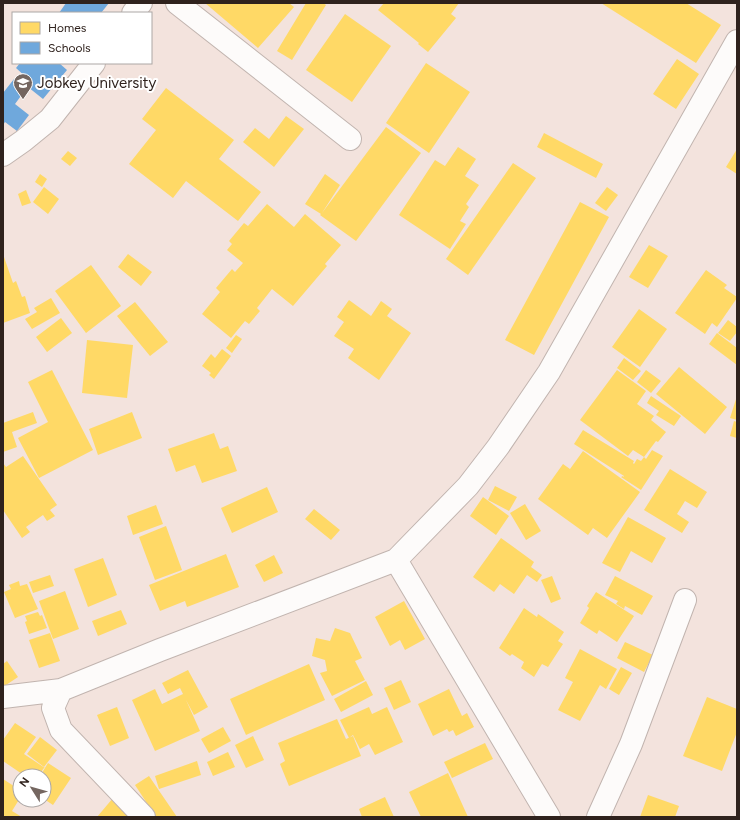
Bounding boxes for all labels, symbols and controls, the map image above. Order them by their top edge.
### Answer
legend [12,12,152,64]
text: Homes [48,21,87,35]
text: Schools [48,41,91,55]
school or university icon: Jobkey University [12,72,34,100]
place label: Jobkey University [37,74,156,92]
north arrow [12,768,52,808]
text: N [17,775,32,790]

